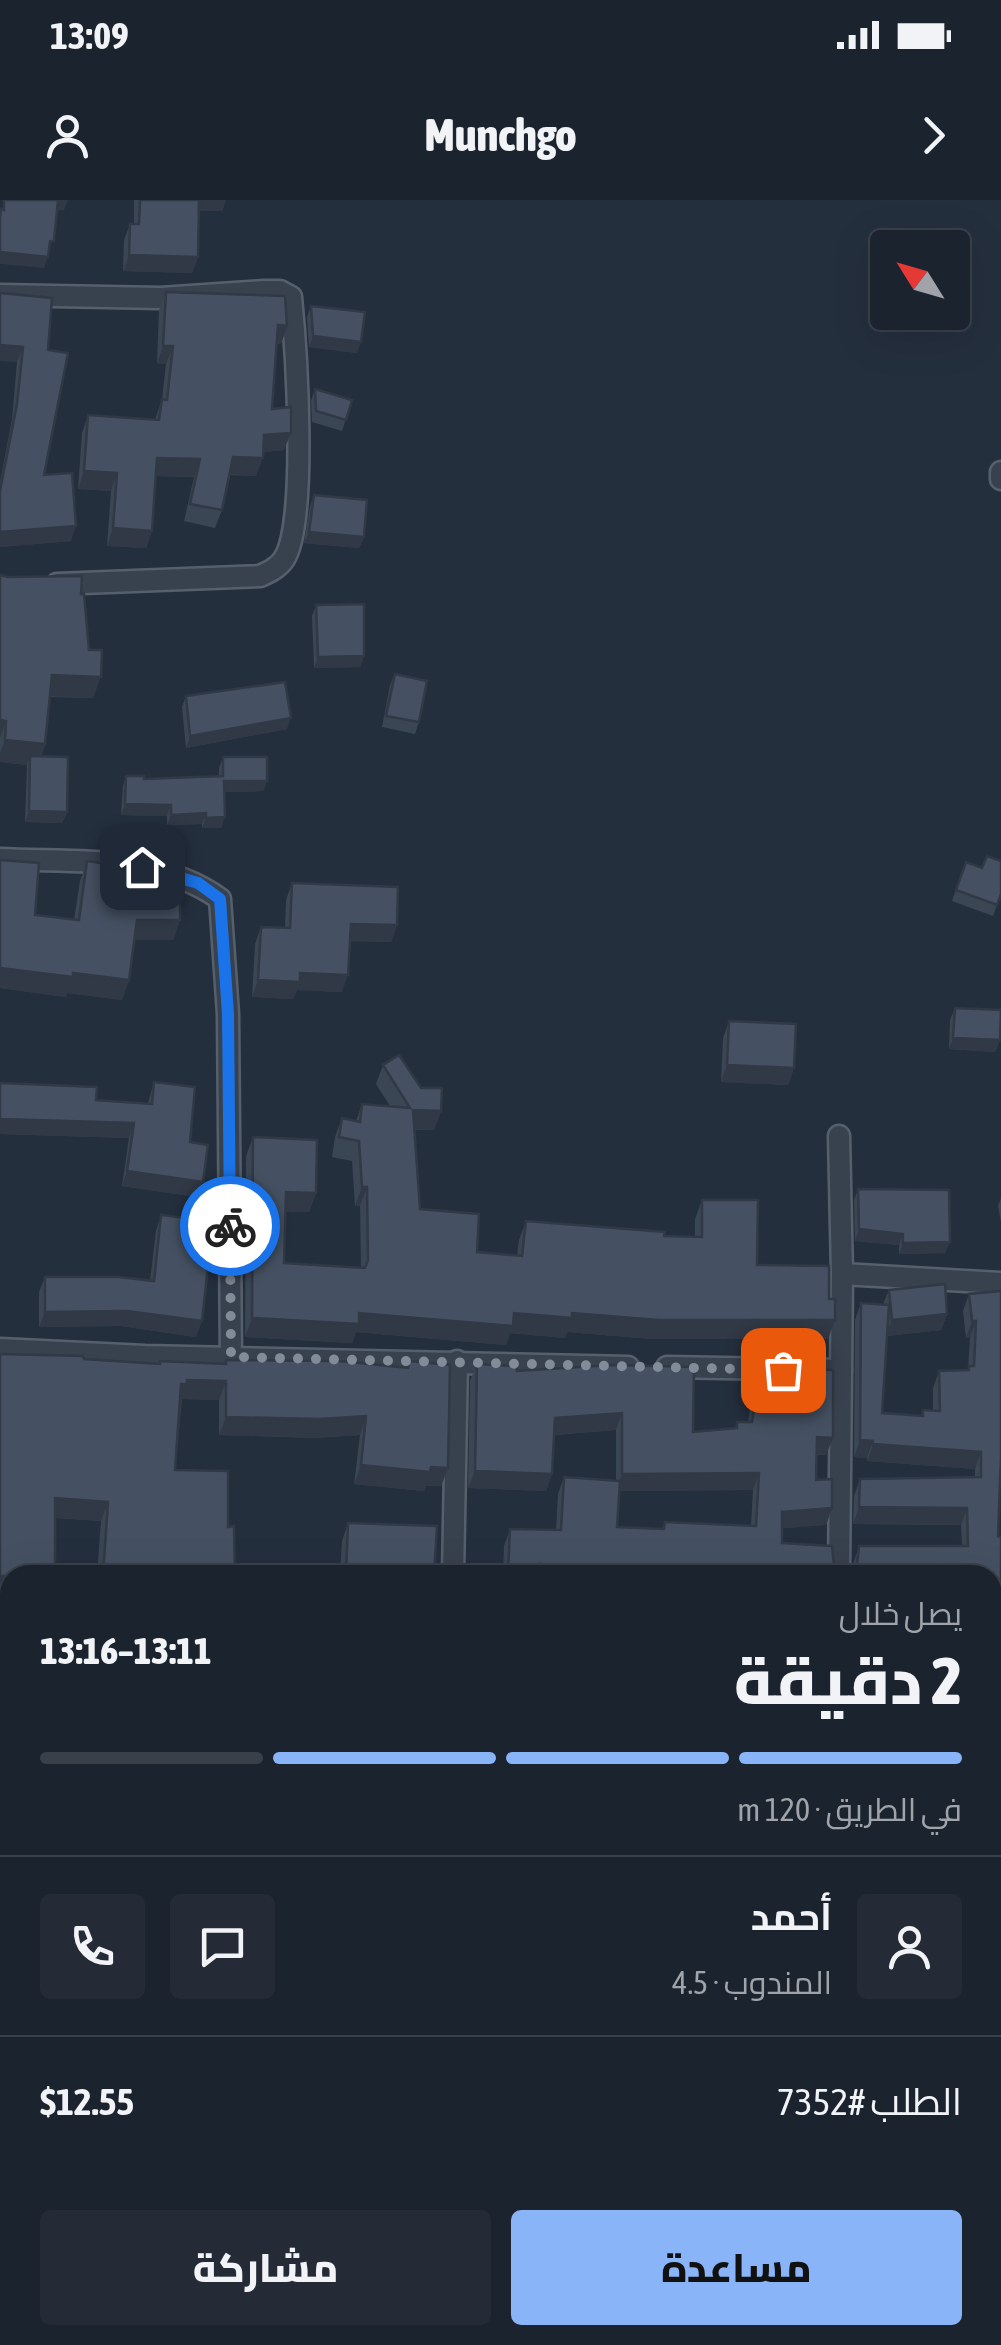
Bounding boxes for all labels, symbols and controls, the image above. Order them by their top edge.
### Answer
text: 13:09 [50,14,129,57]
icon: person [40,108,95,163]
icon: forward [906,108,961,163]
text: Munchgo [425,109,576,161]
north arrow [870,230,970,330]
map controls [870,230,970,330]
pin [100,825,185,910]
icon: home [115,840,170,895]
courier [180,1176,280,1276]
icon: bike [203,1199,258,1254]
pin [741,1328,826,1413]
icon: bag [756,1343,811,1398]
text: يصل خلال [839,1595,962,1632]
text: 13:11–13:16 [40,1629,212,1672]
text: 2 دقيقة [734,1643,962,1718]
text: في الطريق · 120 m [737,1791,962,1828]
button: phone [40,1894,145,1999]
button: chat [170,1894,275,1999]
button: person [857,1894,962,1999]
text: أحمد [751,1895,832,1938]
text: المندوب · 4.5 [672,1964,832,2001]
text: $12.55 [40,2080,134,2123]
text: الطلب #7352 [777,2080,962,2123]
button: مشاركة [40,2210,491,2325]
button: مساعدة [511,2210,962,2325]

